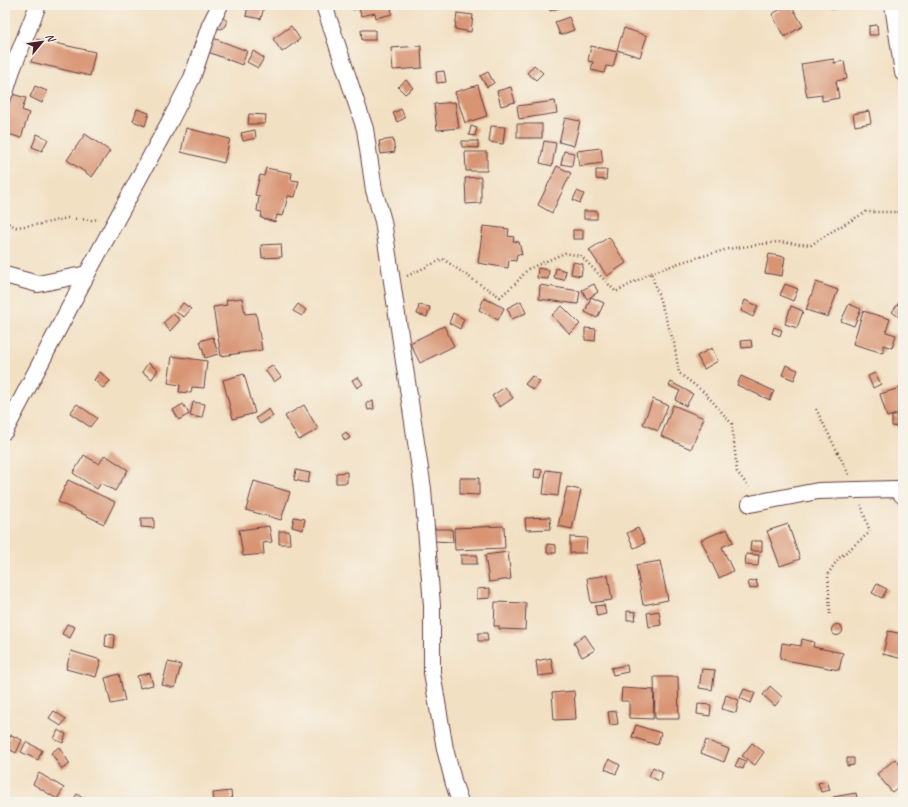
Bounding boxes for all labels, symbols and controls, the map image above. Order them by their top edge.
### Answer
north arrow [22,22,62,62]
text: N [43,31,60,45]

